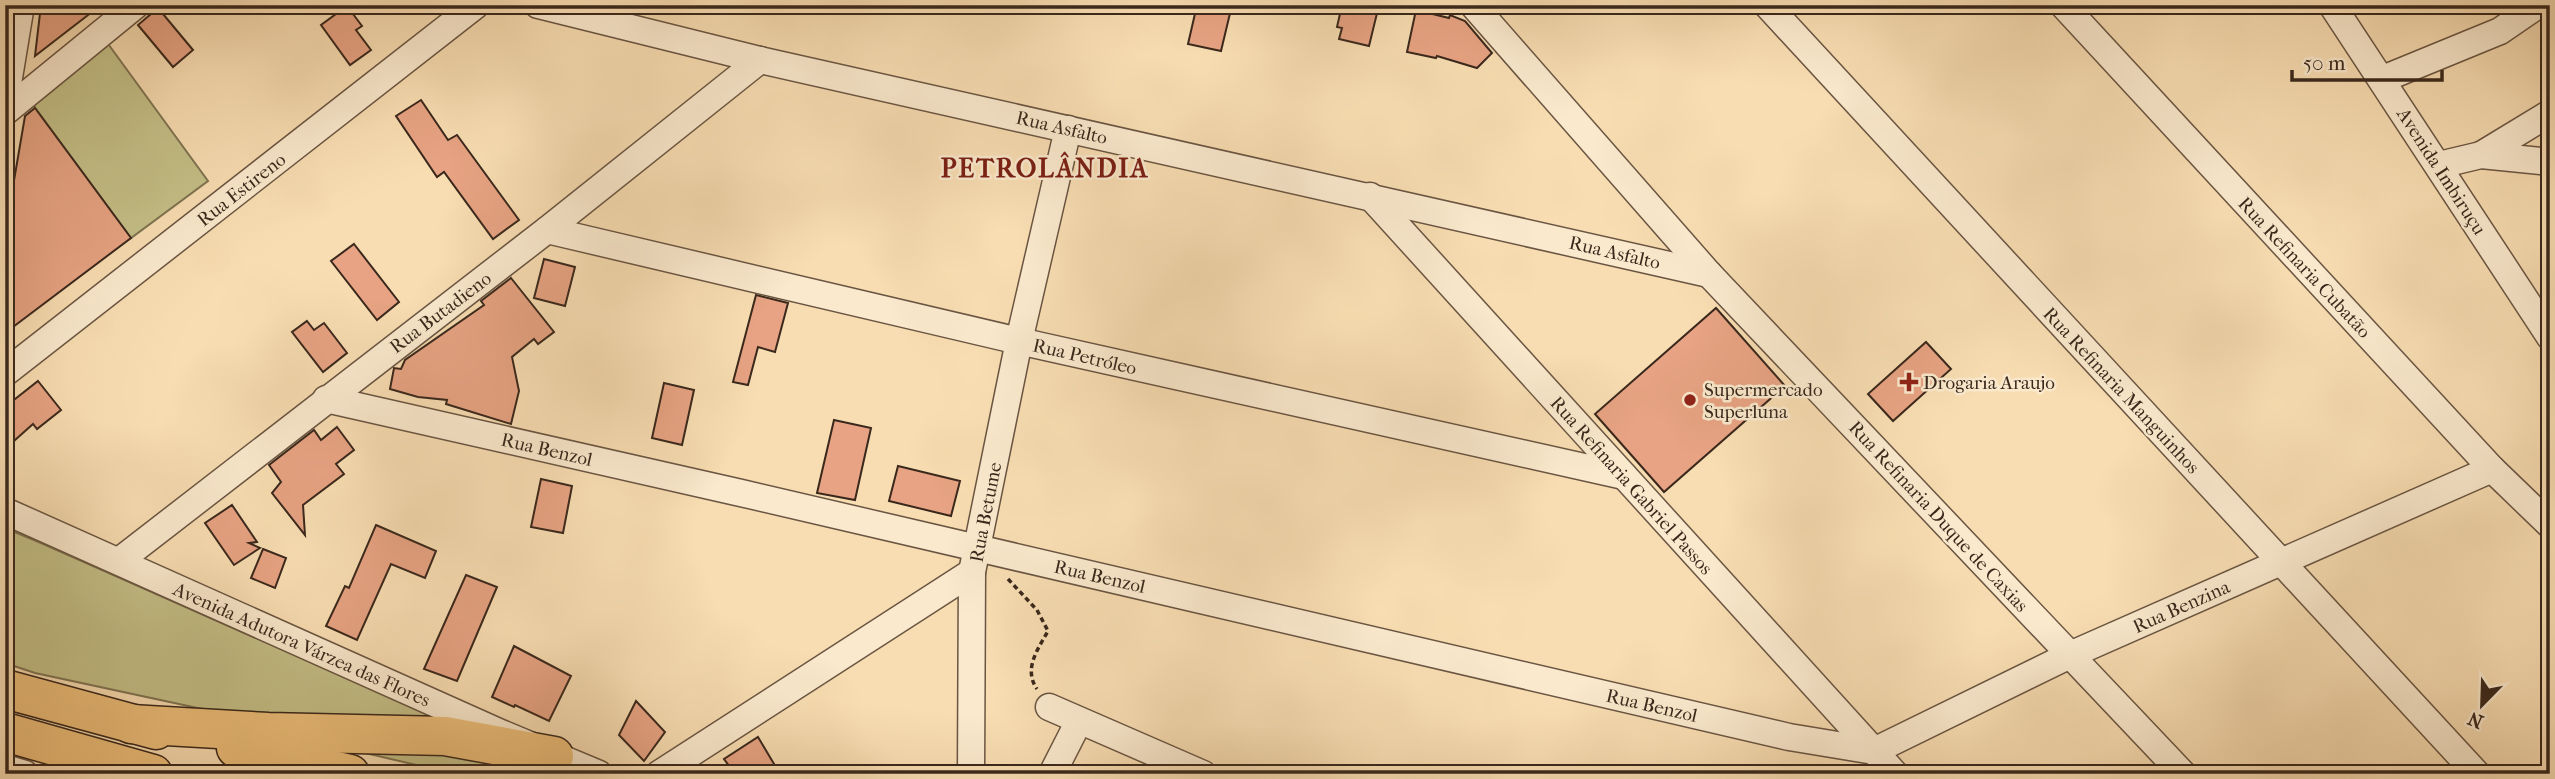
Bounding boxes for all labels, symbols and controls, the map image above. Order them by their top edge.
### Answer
scale bar [2292,38,2443,82]
text: 50 m [2303,51,2346,75]
street label: Avenida Imbiruçu [2391,103,2490,239]
street label: Rua Asfalto [1014,107,1110,149]
street label: Rua Estireno [193,148,290,231]
district label: PETROLÂNDIA [941,151,1149,184]
street label: Rua Refinaria Cubatão [2233,193,2375,343]
street label: Rua Asfalto [1567,232,1663,274]
street label: Rua Butadieno [385,267,496,358]
street label: Rua Refinaria Manguinhos [2038,303,2204,478]
street label: Rua Petróleo [1031,334,1139,380]
place label: Drogaria Araujo [1923,372,2055,394]
marker: Drogaria Araujo [1901,374,1917,390]
place label: Supermercado Superluna [1704,379,1823,423]
street label: Rua Refinaria Gabriel Passos [1545,392,1717,579]
marker: Supermercado Superluna [1682,392,1698,408]
street label: Rua Refinaria Duque de Caxias [1844,417,2033,617]
street label: Rua Benzol [499,429,595,471]
street label: Rua Betume [966,460,1006,564]
street label: Rua Benzol [1052,556,1148,598]
street label: Rua Benzina [2130,576,2233,638]
street label: Avenida Adutora Várzea das Flores [169,578,433,712]
north arrow [2446,670,2516,740]
street label: Rua Benzol [1604,685,1700,727]
text: N [2464,707,2487,733]

